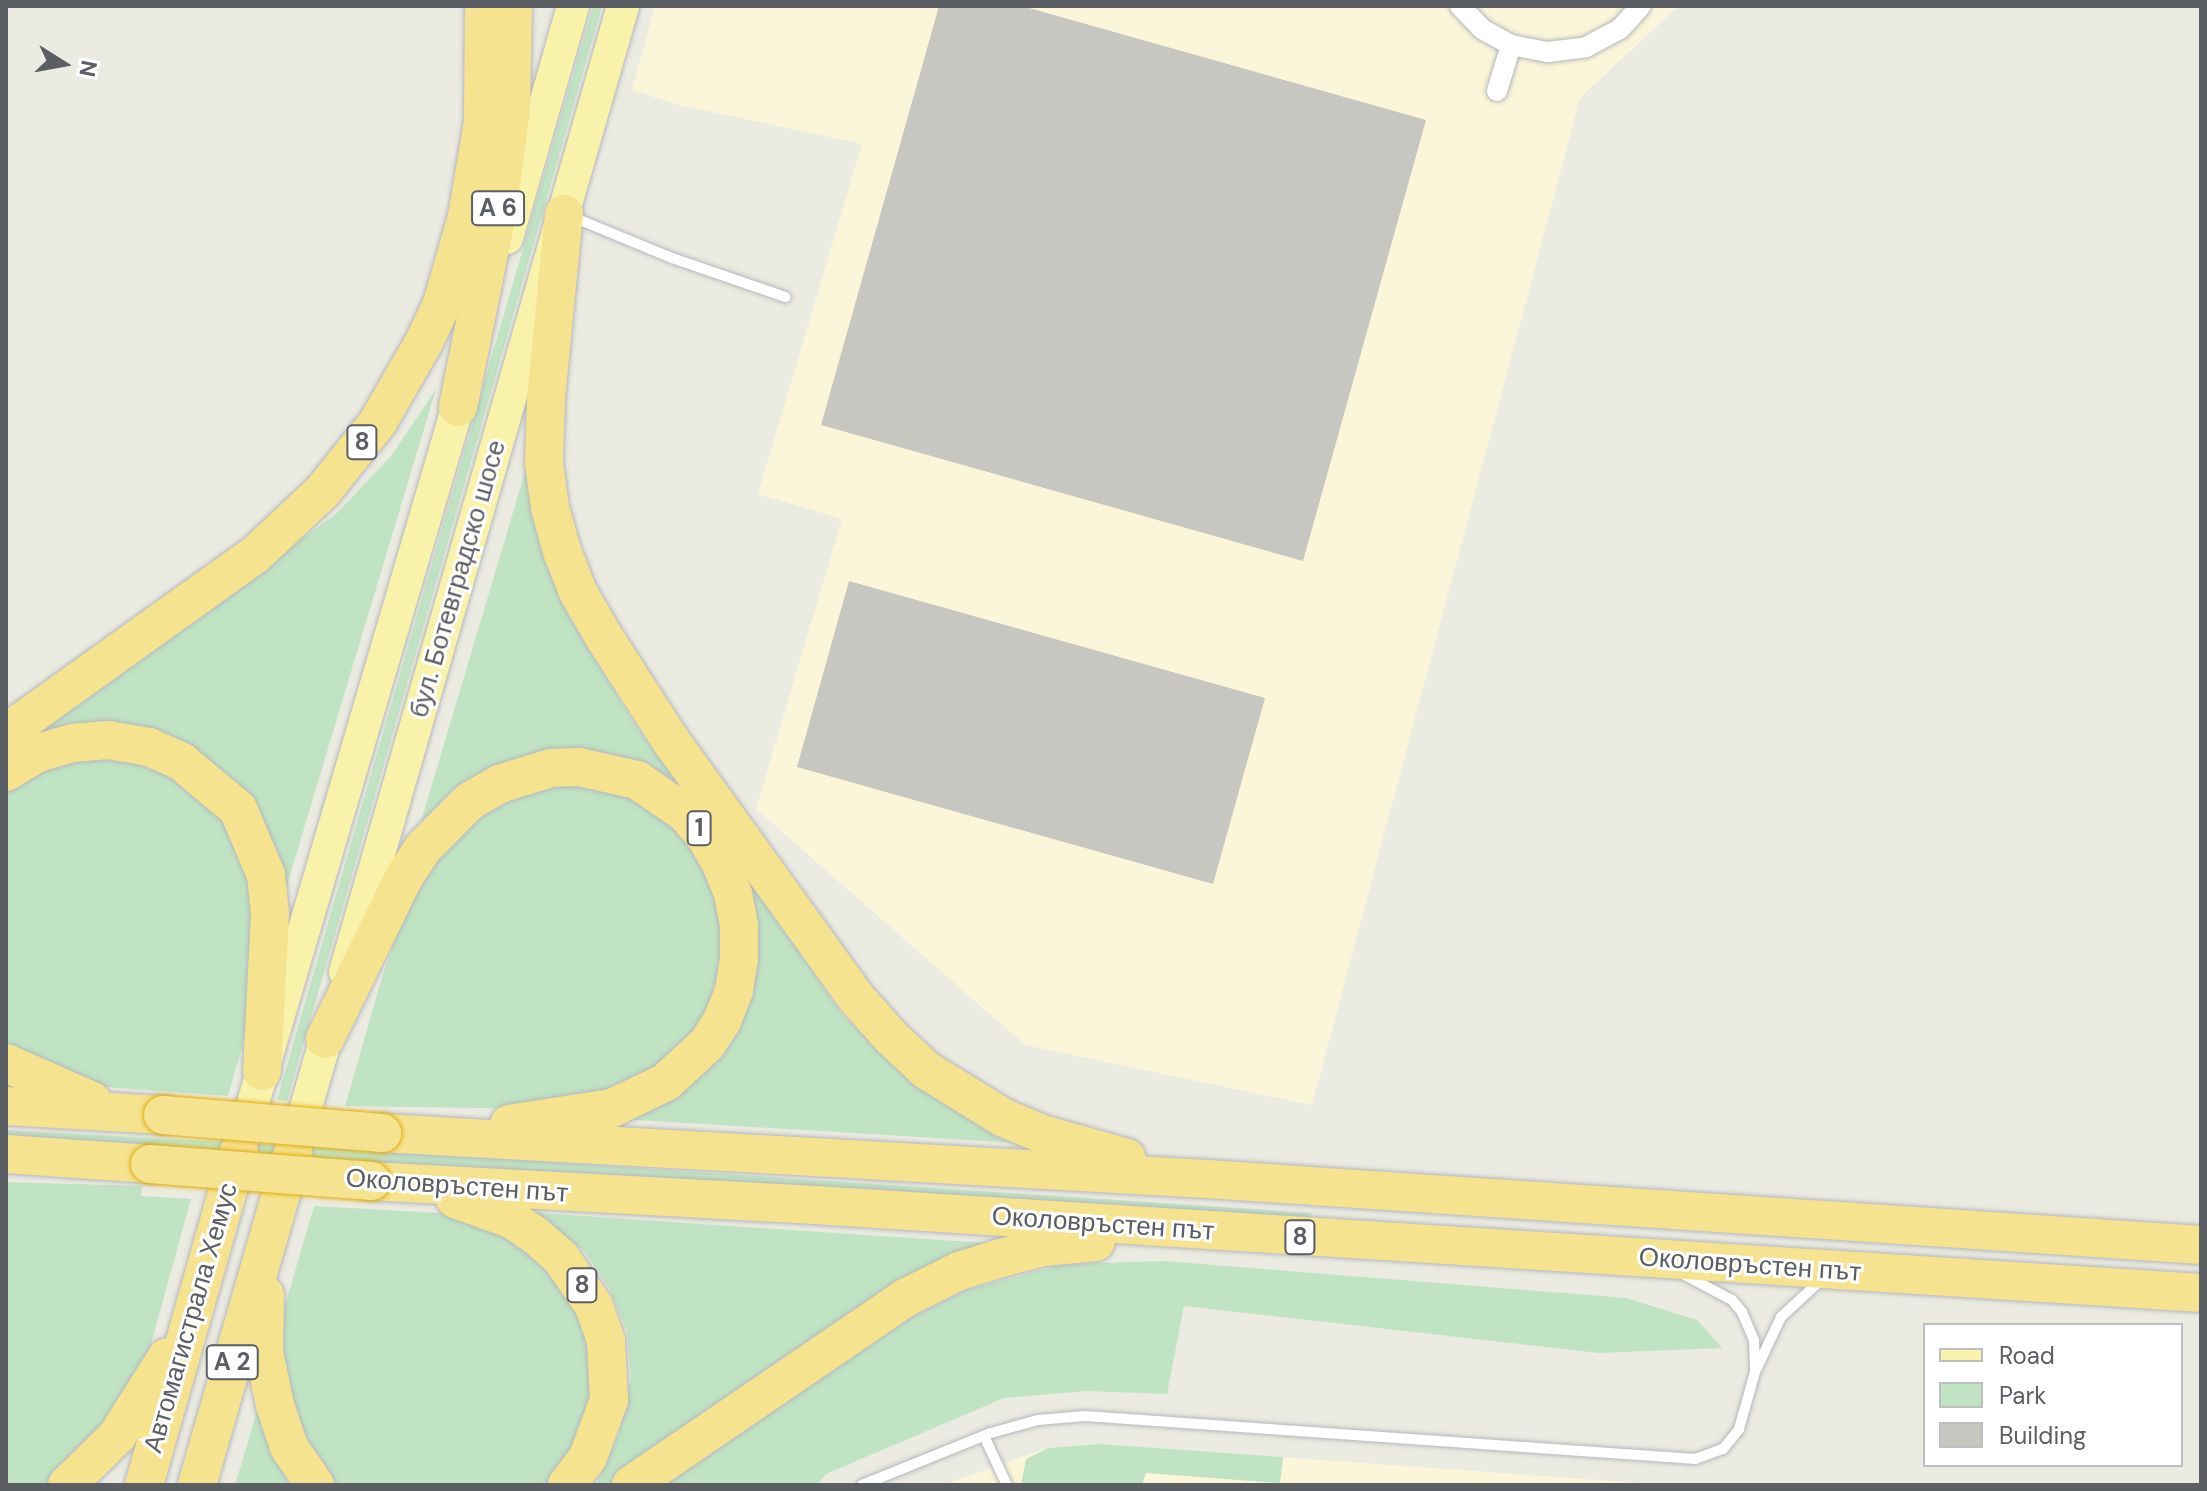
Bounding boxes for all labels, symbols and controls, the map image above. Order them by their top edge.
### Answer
north arrow [24,24,104,104]
text: N [72,58,104,79]
road number: A 6 [470,188,526,228]
road number: 8 [346,422,378,462]
street label: бул. Ботевградско шосе [403,437,513,721]
road number: 1 [685,808,713,848]
street label: Околовръстен път [345,1163,569,1209]
street label: Автомагистрала Хемус [138,1180,244,1456]
street label: Околовръстен път [991,1201,1215,1247]
road number: 8 [1284,1217,1316,1257]
street label: Околовръстен път [1638,1242,1862,1288]
road number: 8 [566,1265,598,1305]
legend [1923,1323,2183,1467]
text: Road [1999,1340,2055,1371]
road number: A 2 [204,1342,260,1382]
text: Park [1999,1380,2046,1411]
text: Building [1999,1420,2086,1451]

